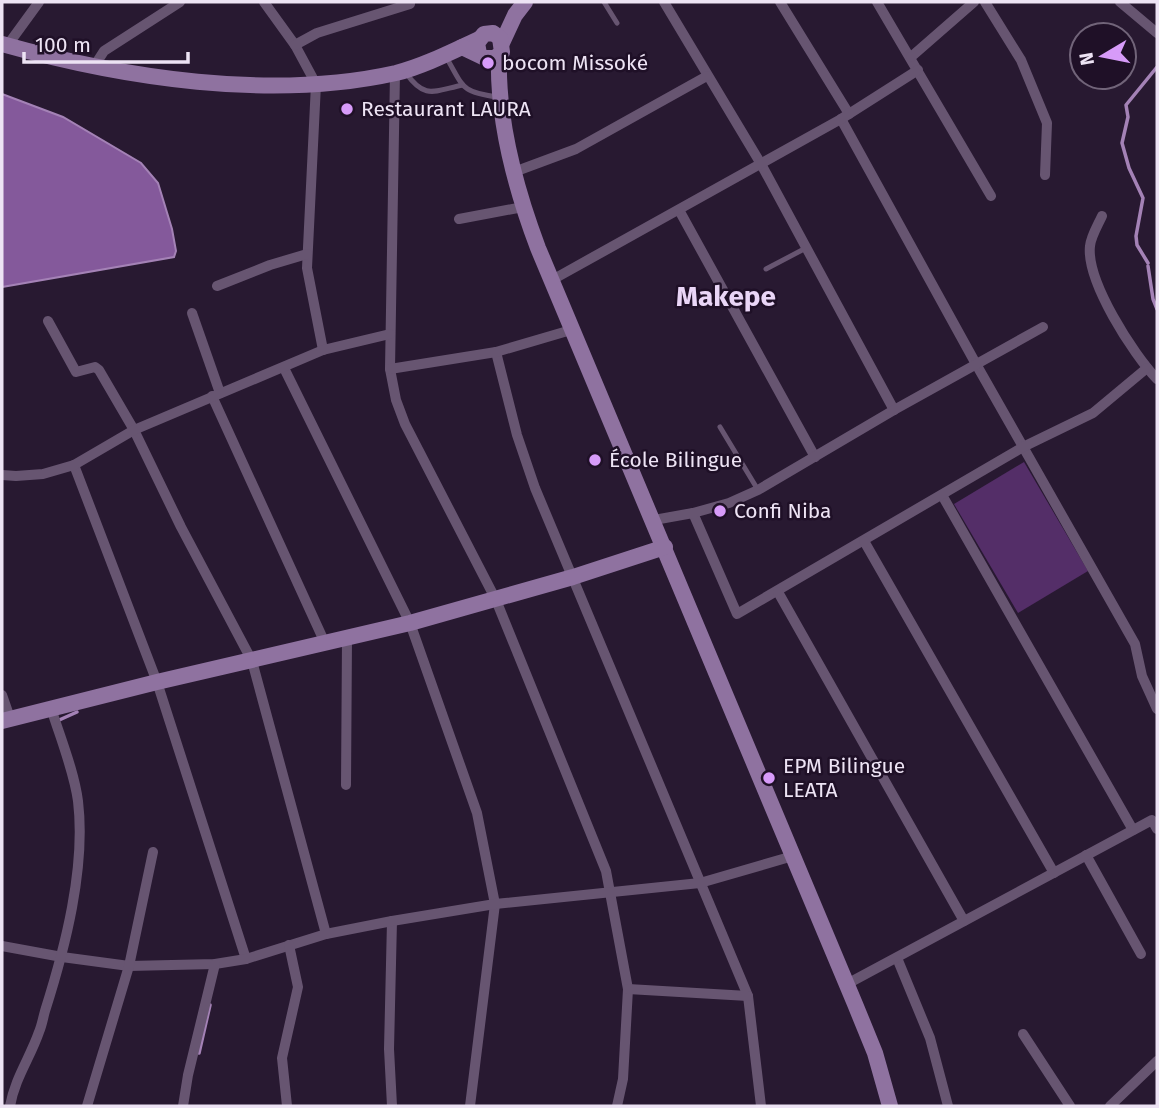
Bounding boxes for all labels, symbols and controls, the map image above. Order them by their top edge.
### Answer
scale bar [24,21,189,65]
north arrow [1068,21,1138,91]
text: 100 m [35,32,91,58]
place label: bocom Missoké [502,50,648,76]
text: N [1074,51,1099,67]
marker: bocom Missoké [480,55,496,71]
place label: Restaurant LAURA [361,96,531,122]
marker: Restaurant LAURA [339,101,355,117]
district label: Makepe [676,280,776,313]
place label: École Bilingue [609,447,742,473]
marker: École Bilingue [587,452,603,468]
place label: Confi Niba [734,498,832,524]
marker: Confi Niba [712,503,728,519]
place label: EPM Bilingue LEATA [783,753,905,803]
marker: EPM Bilingue LEATA [761,770,777,786]

